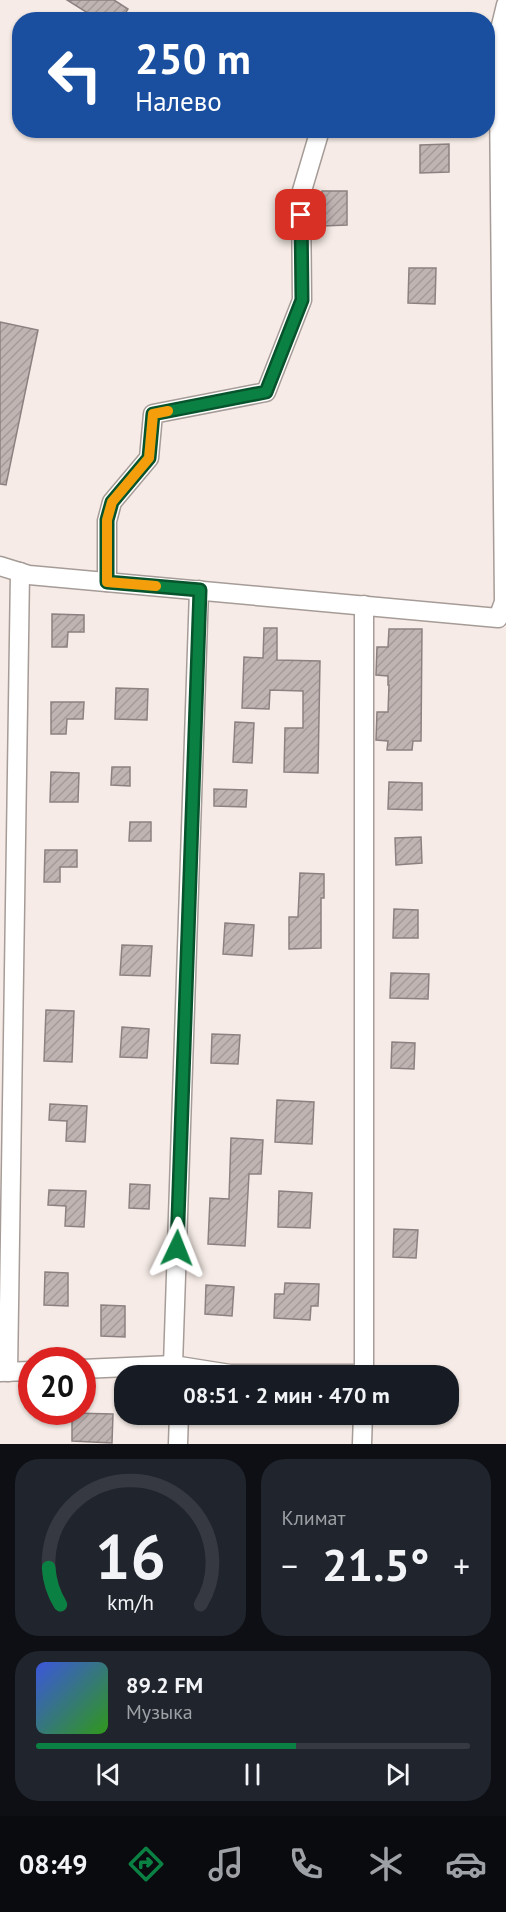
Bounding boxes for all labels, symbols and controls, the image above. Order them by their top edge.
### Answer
text: 250 m [135,31,251,86]
icon: left [36,36,114,114]
text: Налево [135,84,222,118]
pin [275,189,326,240]
icon: arrive [284,198,317,231]
position arrow [145,1216,209,1280]
speed limit sign: 20 [18,1347,96,1425]
text: 08:51 · 2 мин · 470 m [183,1381,390,1409]
text: Климат [282,1505,345,1531]
text: 16 [95,1515,166,1596]
text: 21.5° [322,1535,429,1593]
text: − [282,1544,298,1587]
text: + [453,1544,470,1587]
text: km/h [107,1588,154,1616]
text: 89.2 FM [126,1671,203,1699]
text: Музыка [126,1699,193,1725]
icon: previous [92,1758,125,1791]
icon: pause [236,1758,269,1791]
icon: next [381,1758,414,1791]
icon: directions [125,1843,167,1885]
icon: music [205,1843,247,1885]
icon: phone [285,1843,327,1885]
icon: climate [365,1843,407,1885]
icon: car [445,1843,487,1885]
text: 08:49 [19,1847,87,1881]

